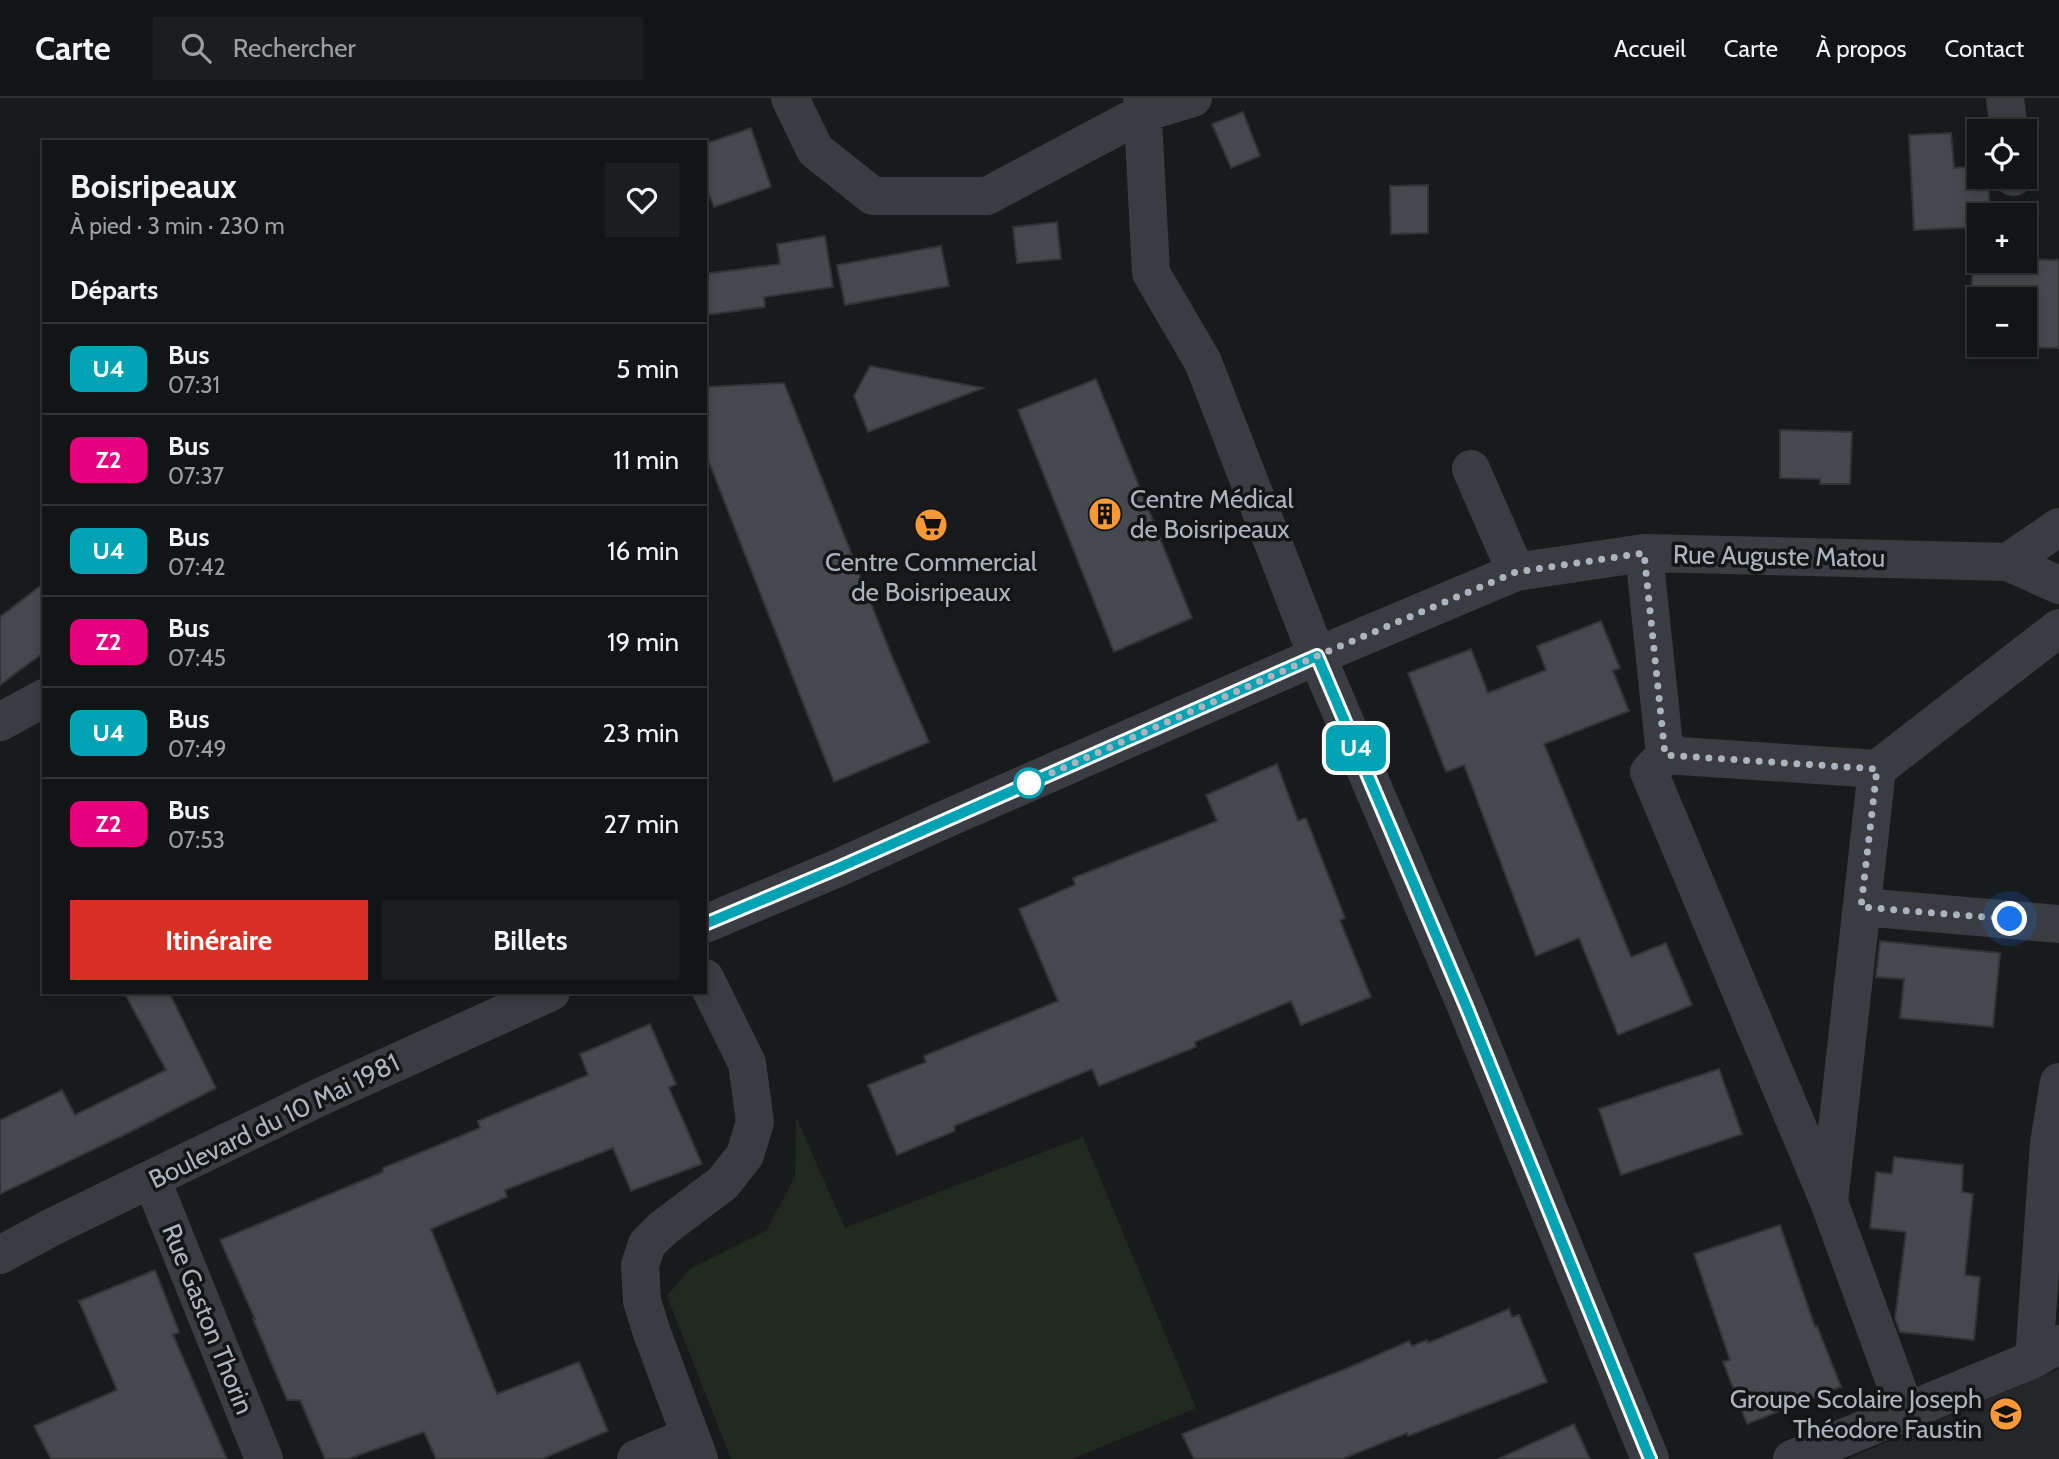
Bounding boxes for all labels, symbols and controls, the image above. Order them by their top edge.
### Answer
search box [153,17,643,80]
text: Carte [35,28,111,68]
icon: search [177,29,215,67]
text: Rechercher [233,32,356,64]
text: Accueil [1614,34,1686,63]
text: Carte [1724,34,1778,63]
text: À propos [1816,34,1907,63]
text: Contact [1945,34,2024,63]
map controls [1967,119,2037,357]
button: locate [1967,119,2037,189]
button: heart [605,163,679,237]
text: Boisripeaux [70,166,237,206]
button: + [1967,203,2037,273]
text: À pied · 3 min · 230 m [70,212,285,240]
text: Départs [70,274,158,306]
button: − [1967,287,2037,357]
text: Bus [168,339,209,371]
text: 5 min [616,353,679,385]
text: U4 [92,354,125,383]
text: 07:31 [168,371,220,399]
text: Bus [168,430,209,462]
text: 11 min [613,444,679,476]
text: Z2 [96,445,121,474]
text: 07:37 [168,462,224,490]
place label: Centre Médical de Boisripeaux [1130,483,1294,545]
building icon: Centre Médical de Boisripeaux [1086,495,1124,533]
supermarket icon: Centre Commercial de Boisripeaux [912,506,950,544]
text: Bus [168,521,209,553]
text: 16 min [607,535,679,567]
text: U4 [92,536,125,565]
street label: Rue Auguste Matou [1673,538,1885,574]
place label: Centre Commercial de Boisripeaux [825,546,1037,608]
text: 07:42 [168,553,226,581]
text: Bus [168,612,209,644]
text: 19 min [607,626,679,658]
text: Z2 [96,627,121,656]
text: 07:45 [168,644,226,672]
text: Bus [168,703,209,735]
text: 23 min [603,717,679,749]
text: U4 [92,718,125,747]
line badge: U4 [1324,725,1388,771]
text: U4 [1340,733,1372,762]
text: 07:49 [168,735,227,763]
unlabelled marker [1014,768,1044,798]
text: Bus [168,794,209,826]
text: 27 min [604,808,679,840]
text: Z2 [96,809,121,838]
text: 07:53 [168,826,225,854]
button: Itinéraire [70,900,368,980]
button: Billets [382,900,679,980]
your location [1992,901,2027,936]
street label: Boulevard du 10 Mai 1981 [144,1046,404,1196]
street label: Rue Gaston Thorin [155,1219,261,1419]
place label: Groupe Scolaire Joseph Théodore Faustin [1730,1383,1982,1445]
school or university icon: Groupe Scolaire Joseph Théodore Faustin [1987,1395,2025,1433]

